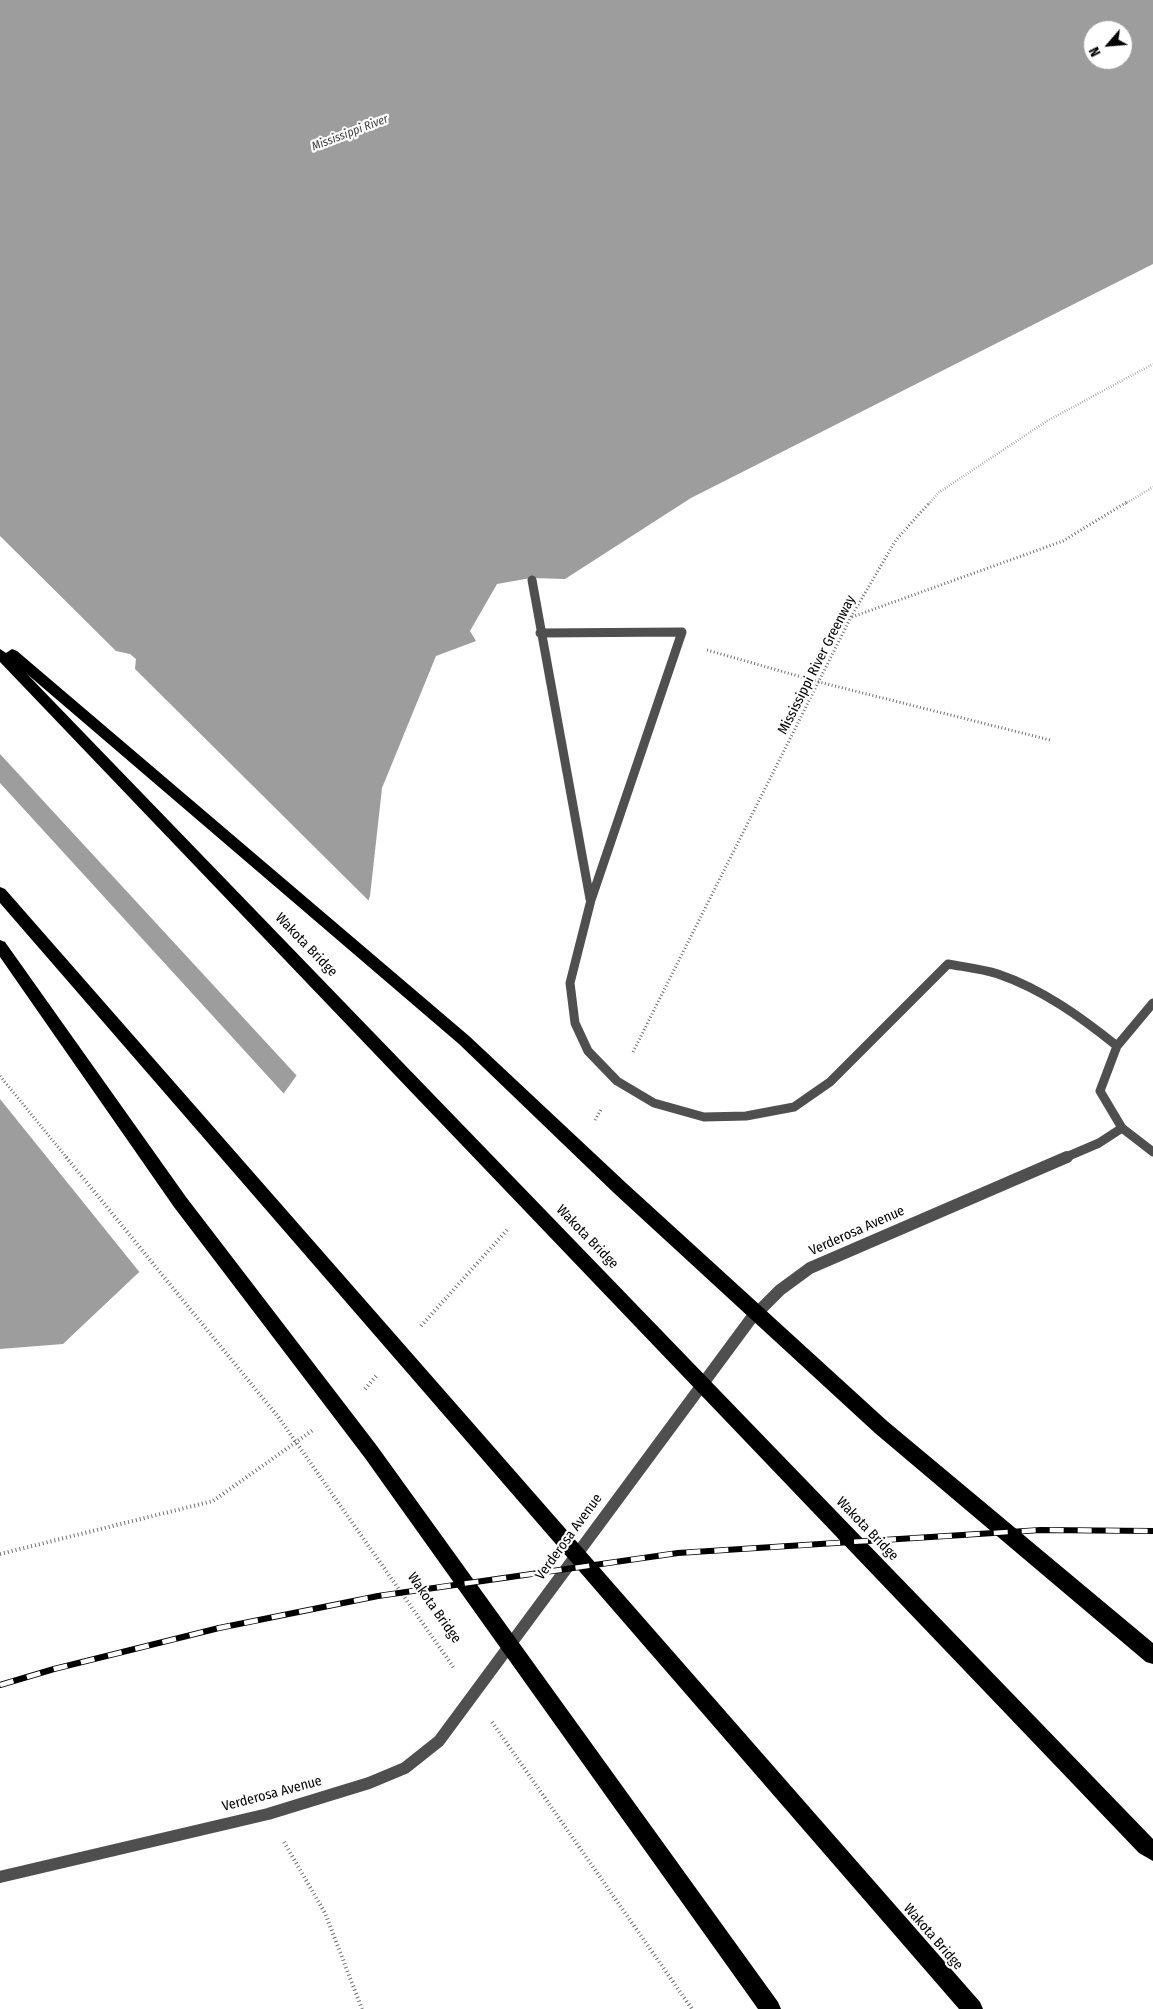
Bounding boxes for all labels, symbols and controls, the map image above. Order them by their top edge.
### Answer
north arrow [1083,20,1133,70]
text: N [1086,44,1105,59]
water label: Mississippi River [310,112,390,154]
street label: Mississippi River Greenway [775,593,859,737]
street label: Wakota Bridge [271,910,341,980]
street label: Wakota Bridge [552,1202,622,1272]
street label: Verderosa Avenue [807,1202,907,1260]
street label: Verderosa Avenue [532,1491,606,1583]
street label: Wakota Bridge [832,1494,902,1564]
street label: Wakota Bridge [404,1570,464,1646]
street label: Verderosa Avenue [220,1773,324,1815]
street label: Wakota Bridge [900,1900,966,1974]

